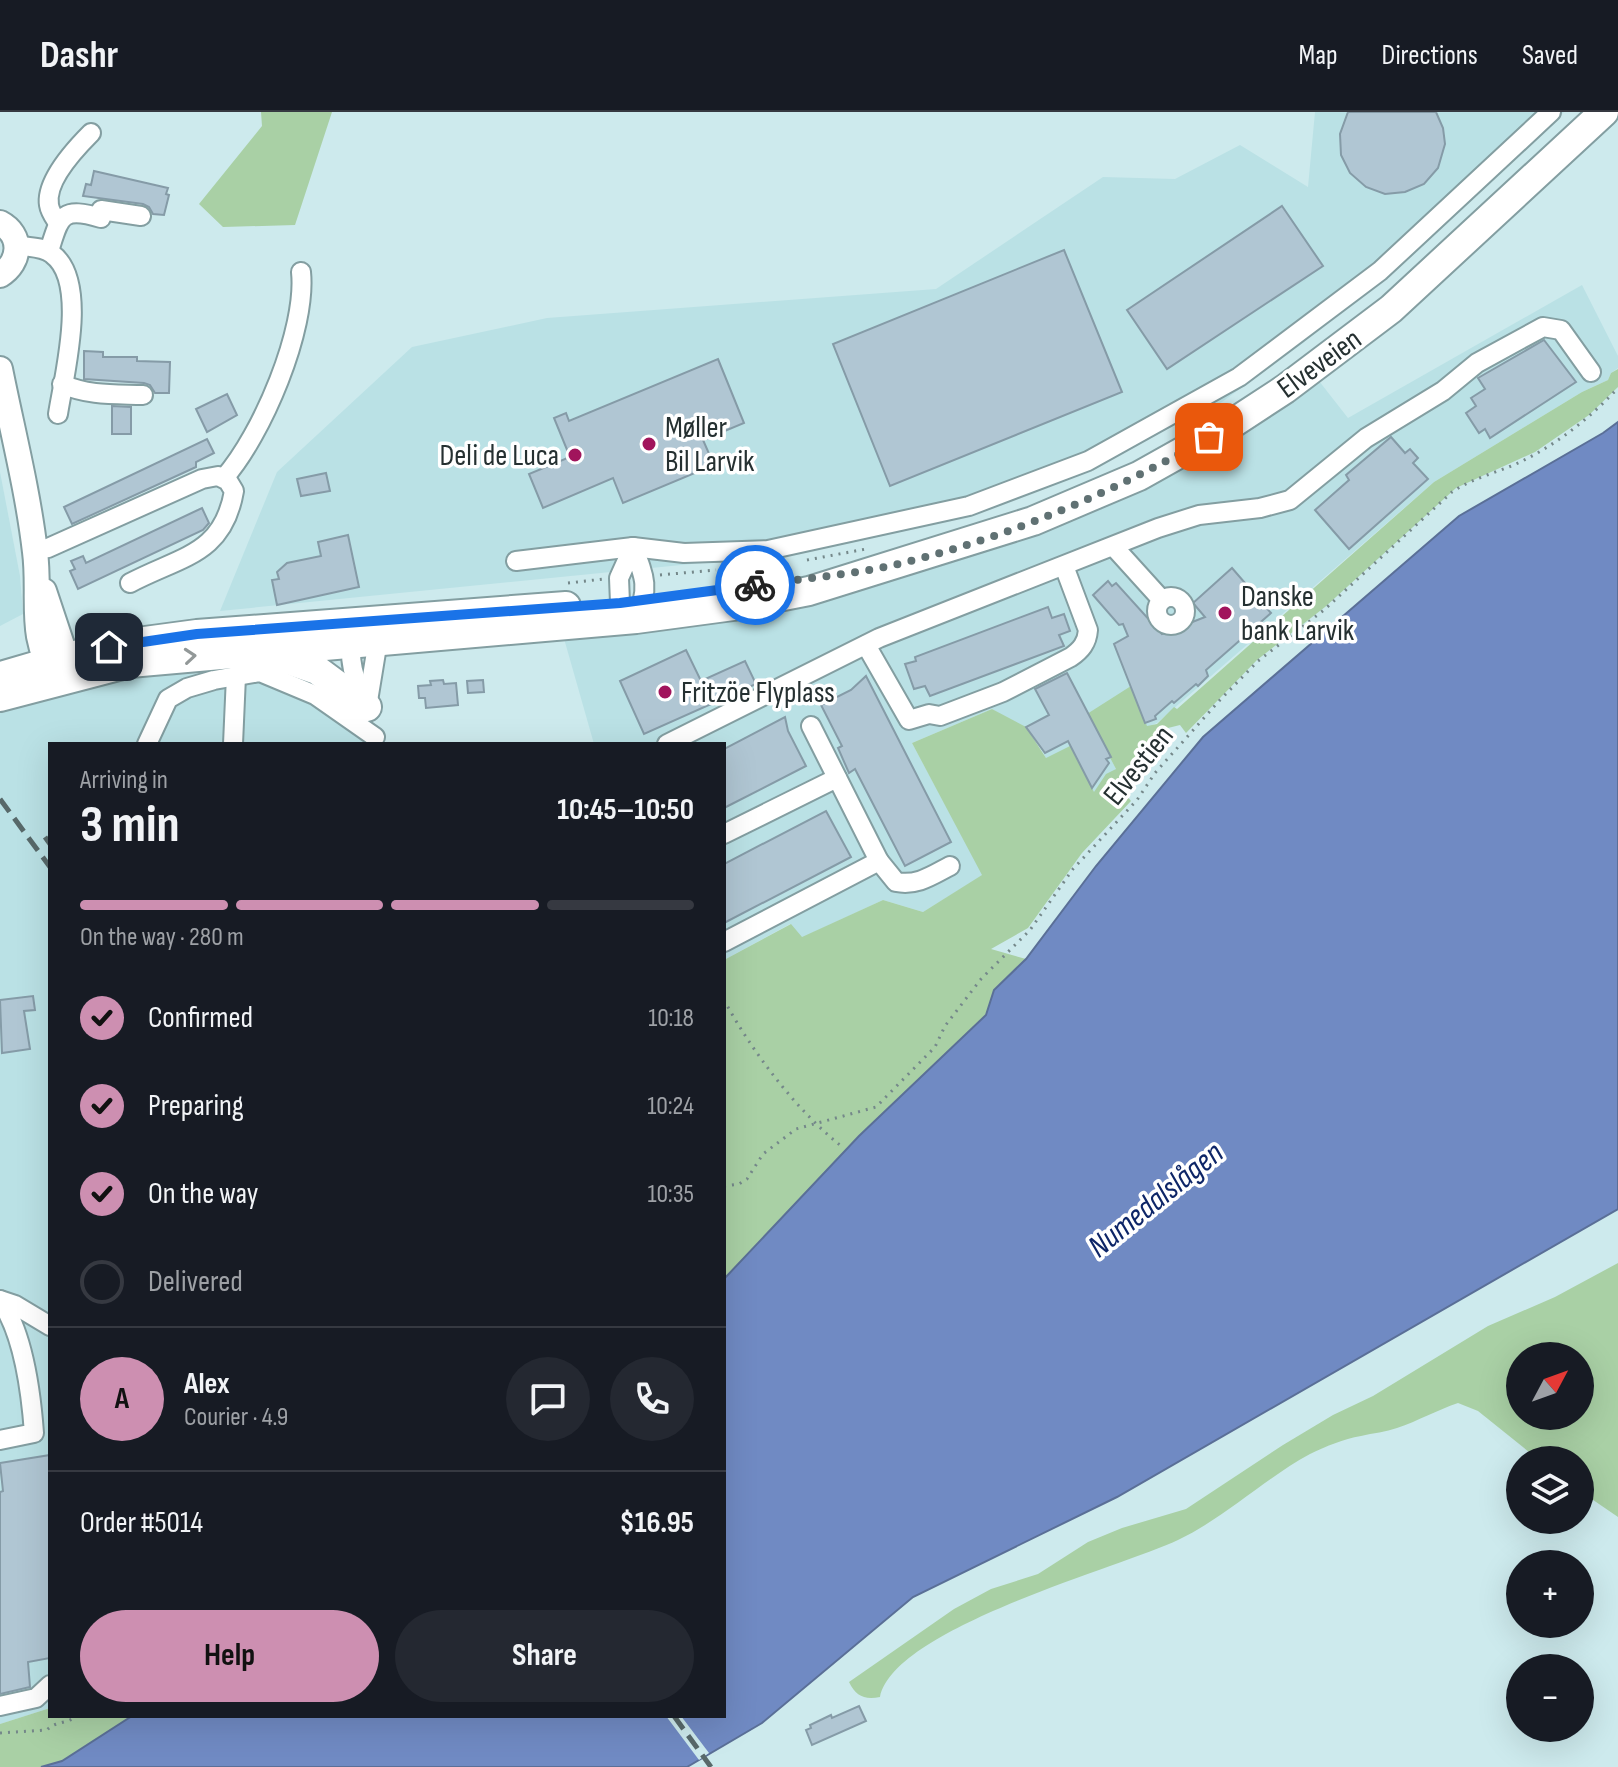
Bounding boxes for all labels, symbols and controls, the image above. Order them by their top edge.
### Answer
text: Dashr [40,33,118,78]
text: Map [1299,39,1338,72]
text: Directions [1382,39,1478,72]
text: Saved [1522,39,1578,72]
street label: Elveveien [1271,321,1369,406]
pin [1175,403,1243,471]
place label: Møller Bil Larvik [665,410,755,480]
icon: bag [1187,415,1231,459]
marker: Møller Bil Larvik [640,435,658,453]
place label: Deli de Luca [439,438,559,474]
marker: Deli de Luca [566,446,584,464]
courier [715,545,795,625]
icon: bike [733,563,777,607]
place label: Danske bank Larvik [1241,579,1355,649]
marker: Danske bank Larvik [1216,604,1234,622]
pin [75,613,143,681]
icon: home [87,625,131,669]
one-way arrow [184,648,197,665]
place label: Fritzöe Flyplass [681,675,835,711]
marker: Fritzöe Flyplass [656,683,674,701]
street label: Elvestien [1096,719,1182,813]
text: Arriving in [80,765,168,796]
text: 10:45–10:50 [557,792,694,828]
text: 3 min [80,794,180,857]
text: On the way · 280 m [80,922,244,953]
icon: check [80,996,124,1040]
text: Confirmed [148,1000,253,1036]
text: 10:18 [648,1003,694,1034]
icon: check [80,1084,124,1128]
text: Preparing [148,1088,244,1124]
text: 10:24 [647,1091,694,1122]
water label: Numedalslågen [1081,1134,1231,1266]
icon: check [80,1172,124,1216]
text: On the way [148,1176,258,1212]
text: 10:35 [647,1179,694,1210]
text: Delivered [148,1264,243,1300]
north arrow [1506,1342,1594,1430]
map controls [1506,1342,1594,1742]
button: chat [506,1357,590,1441]
button: phone [610,1357,694,1441]
text: Alex [184,1366,230,1402]
text: A [115,1381,129,1417]
text: Courier · 4.9 [184,1402,288,1433]
button: layers [1506,1446,1594,1534]
text: Order #5014 [80,1505,203,1541]
text: $16.95 [619,1505,694,1541]
button: + [1506,1550,1594,1638]
button: Help [80,1610,379,1702]
button: Share [395,1610,694,1702]
button: − [1506,1654,1594,1742]

